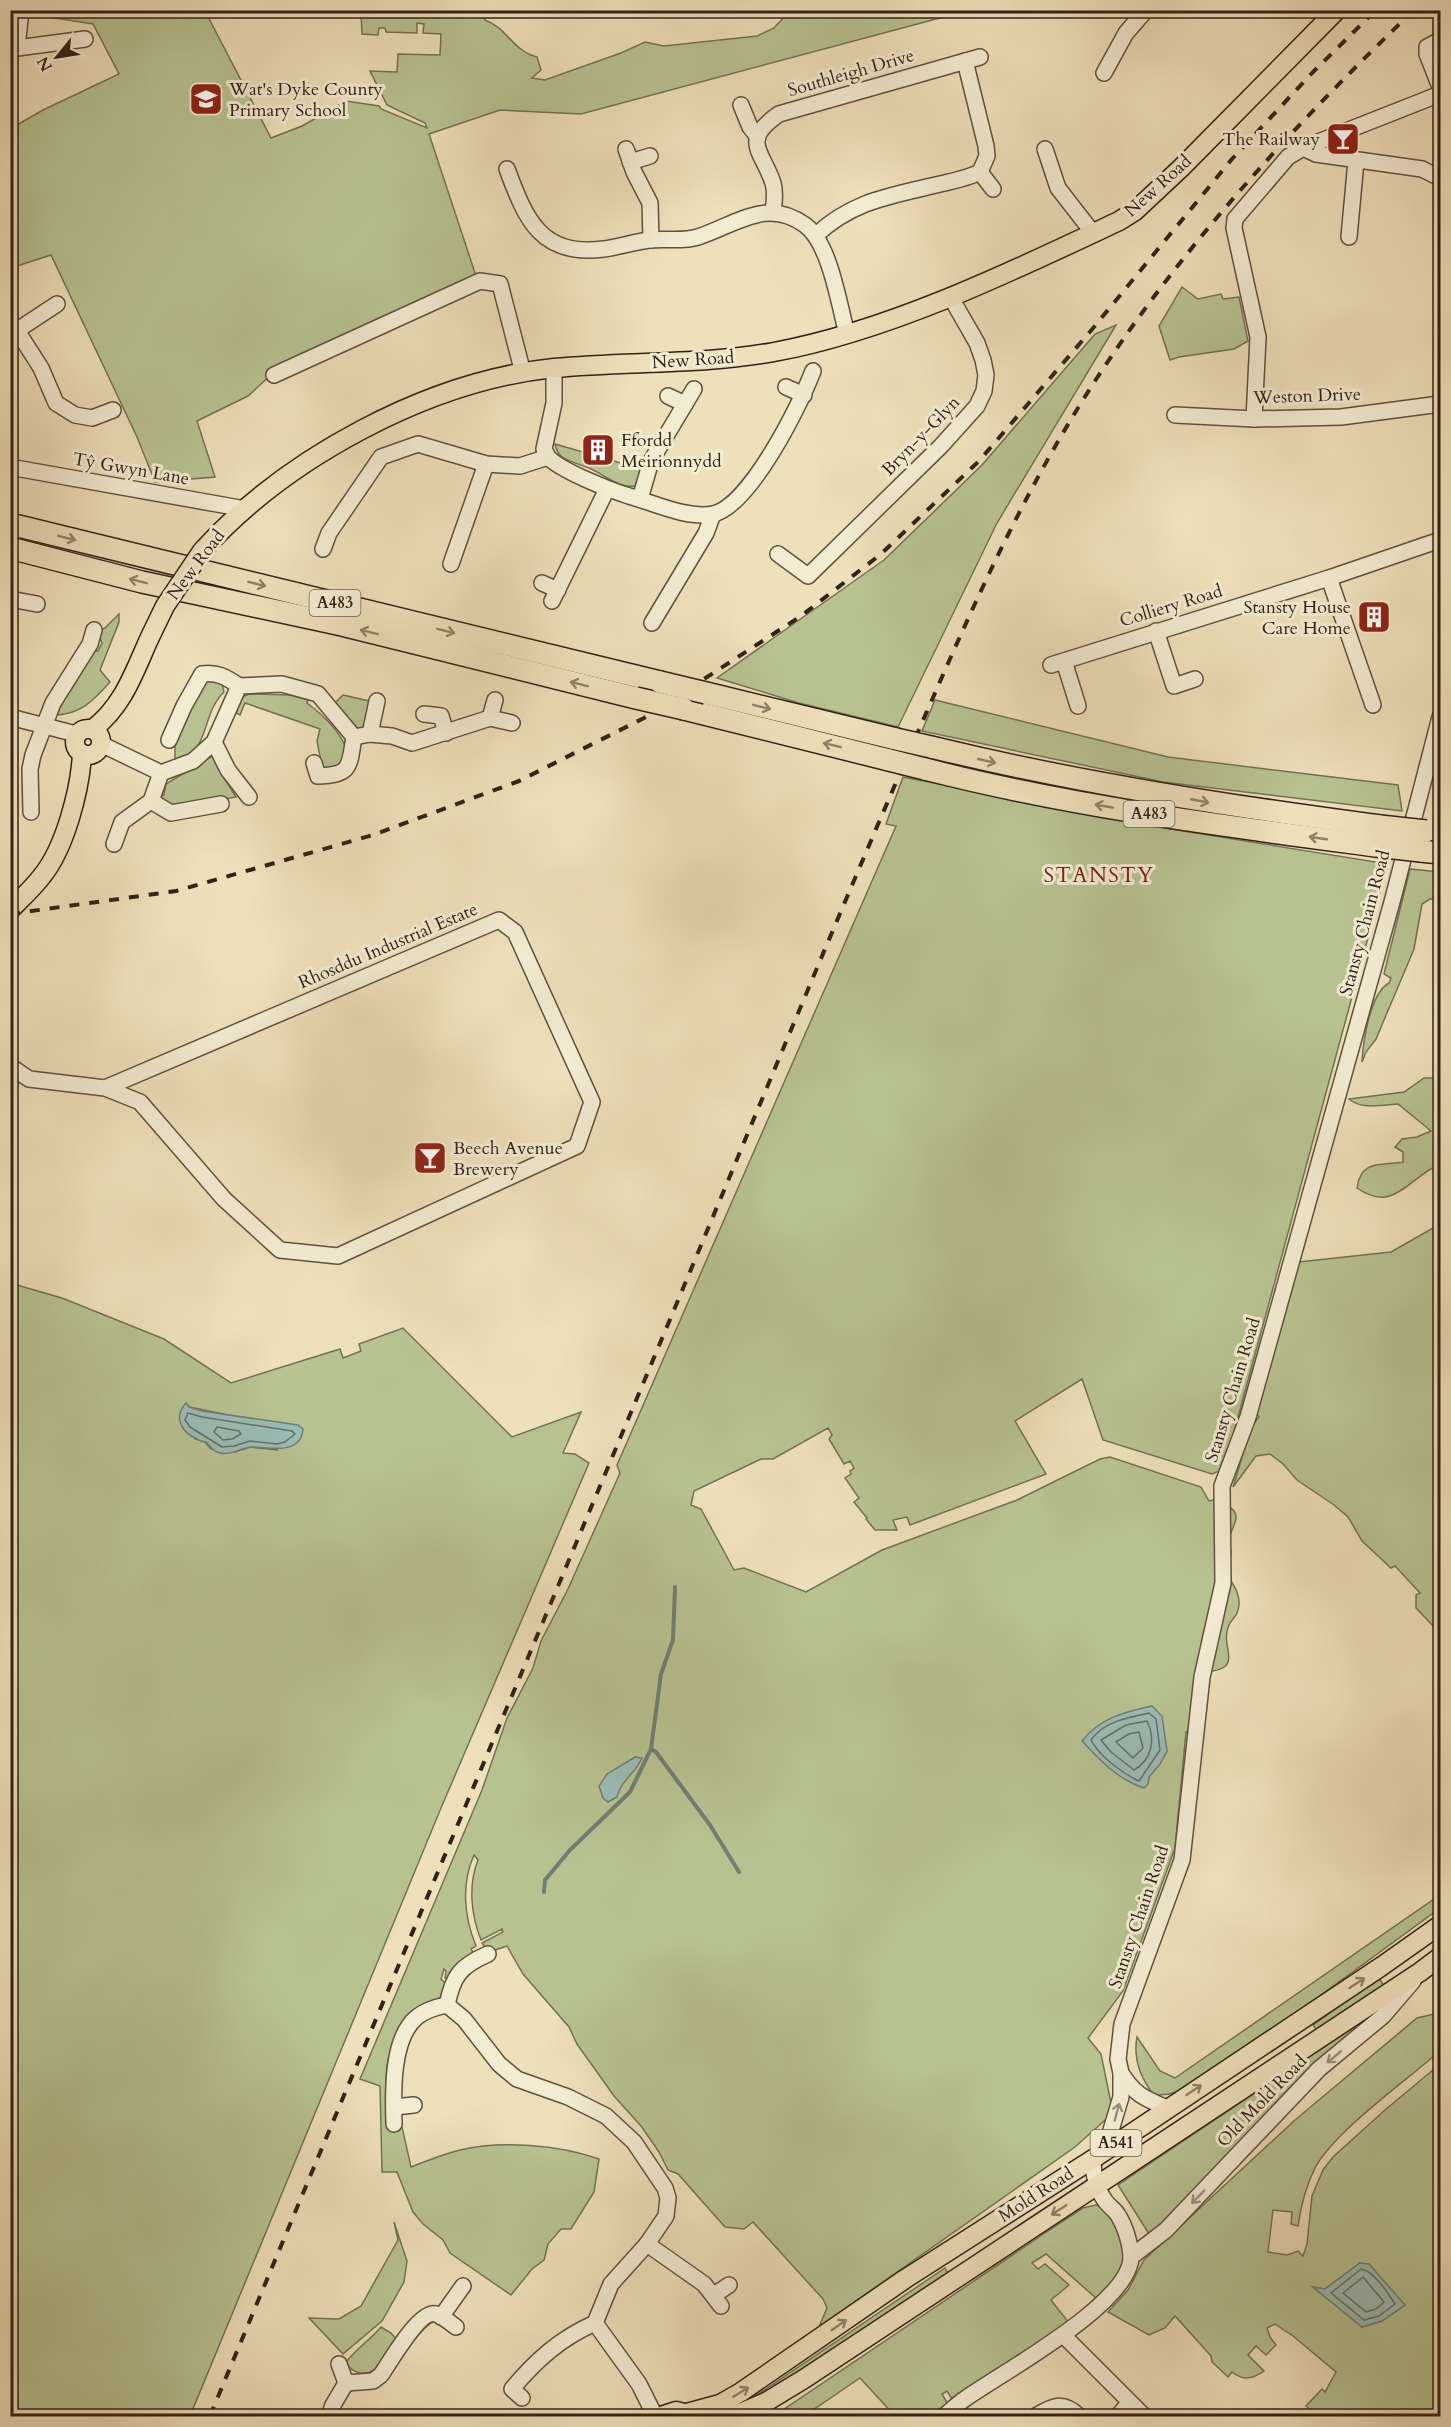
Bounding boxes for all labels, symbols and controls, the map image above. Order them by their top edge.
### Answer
north arrow [27,27,87,87]
street label: Southleigh Drive [785,43,917,103]
text: N [32,52,58,76]
place label: Wat's Dyke County Primary School [228,77,383,123]
school or university icon: Wat's Dyke County Primary School [188,81,224,117]
bar icon: The Railway [1325,121,1361,157]
place label: The Railway [1222,127,1320,152]
street label: New Road [1119,149,1197,223]
street label: New Road [651,345,735,375]
street label: Weston Drive [1252,382,1361,410]
street label: Bryn-y-Glyn [876,390,966,482]
place label: Ffordd Meirionnydd [621,428,722,474]
building icon: Ffordd Meirionnydd [580,432,616,468]
street label: Tŷ Gwyn Lane [71,446,191,492]
street label: New Road [161,524,231,605]
one-way arrow [58,532,77,544]
one-way arrow [128,575,147,587]
street label: Colliery Road [1116,578,1226,634]
one-way arrow [247,579,266,591]
road number: A483 [310,590,360,616]
place label: Stansty House Care Home [1243,595,1351,641]
building icon: Stansty House Care Home [1356,599,1392,635]
one-way arrow [436,625,455,637]
one-way arrow [360,626,379,638]
one-way arrow [570,677,589,689]
one-way arrow [753,702,772,714]
one-way arrow [823,739,842,751]
one-way arrow [978,755,997,767]
one-way arrow [1189,796,1209,807]
one-way arrow [1095,800,1115,811]
road number: A483 [1124,801,1174,827]
one-way arrow [1308,833,1328,844]
street label: Stansty Chain Road [1334,847,1397,999]
district label: STANSTY [1044,861,1154,890]
street label: Rhosddu Industrial Estate [294,897,482,995]
place label: Beech Avenue Brewery [453,1136,563,1182]
bar icon: Beech Avenue Brewery [412,1140,448,1176]
street label: Stansty Chain Road [1199,1314,1267,1465]
street label: Stansty Chain Road [1103,1842,1175,1992]
one-way arrow [1348,1977,1365,1989]
street label: Old Mold Road [1211,2049,1313,2153]
one-way arrow [1327,2050,1342,2064]
one-way arrow [1185,2084,1202,2096]
one-way arrow [1112,2103,1124,2122]
road number: A541 [1090,2130,1142,2156]
street label: Mold Road [993,2161,1079,2229]
one-way arrow [1191,2189,1205,2204]
one-way arrow [1051,2203,1068,2216]
one-way arrow [830,2319,846,2331]
one-way arrow [732,2385,749,2397]

